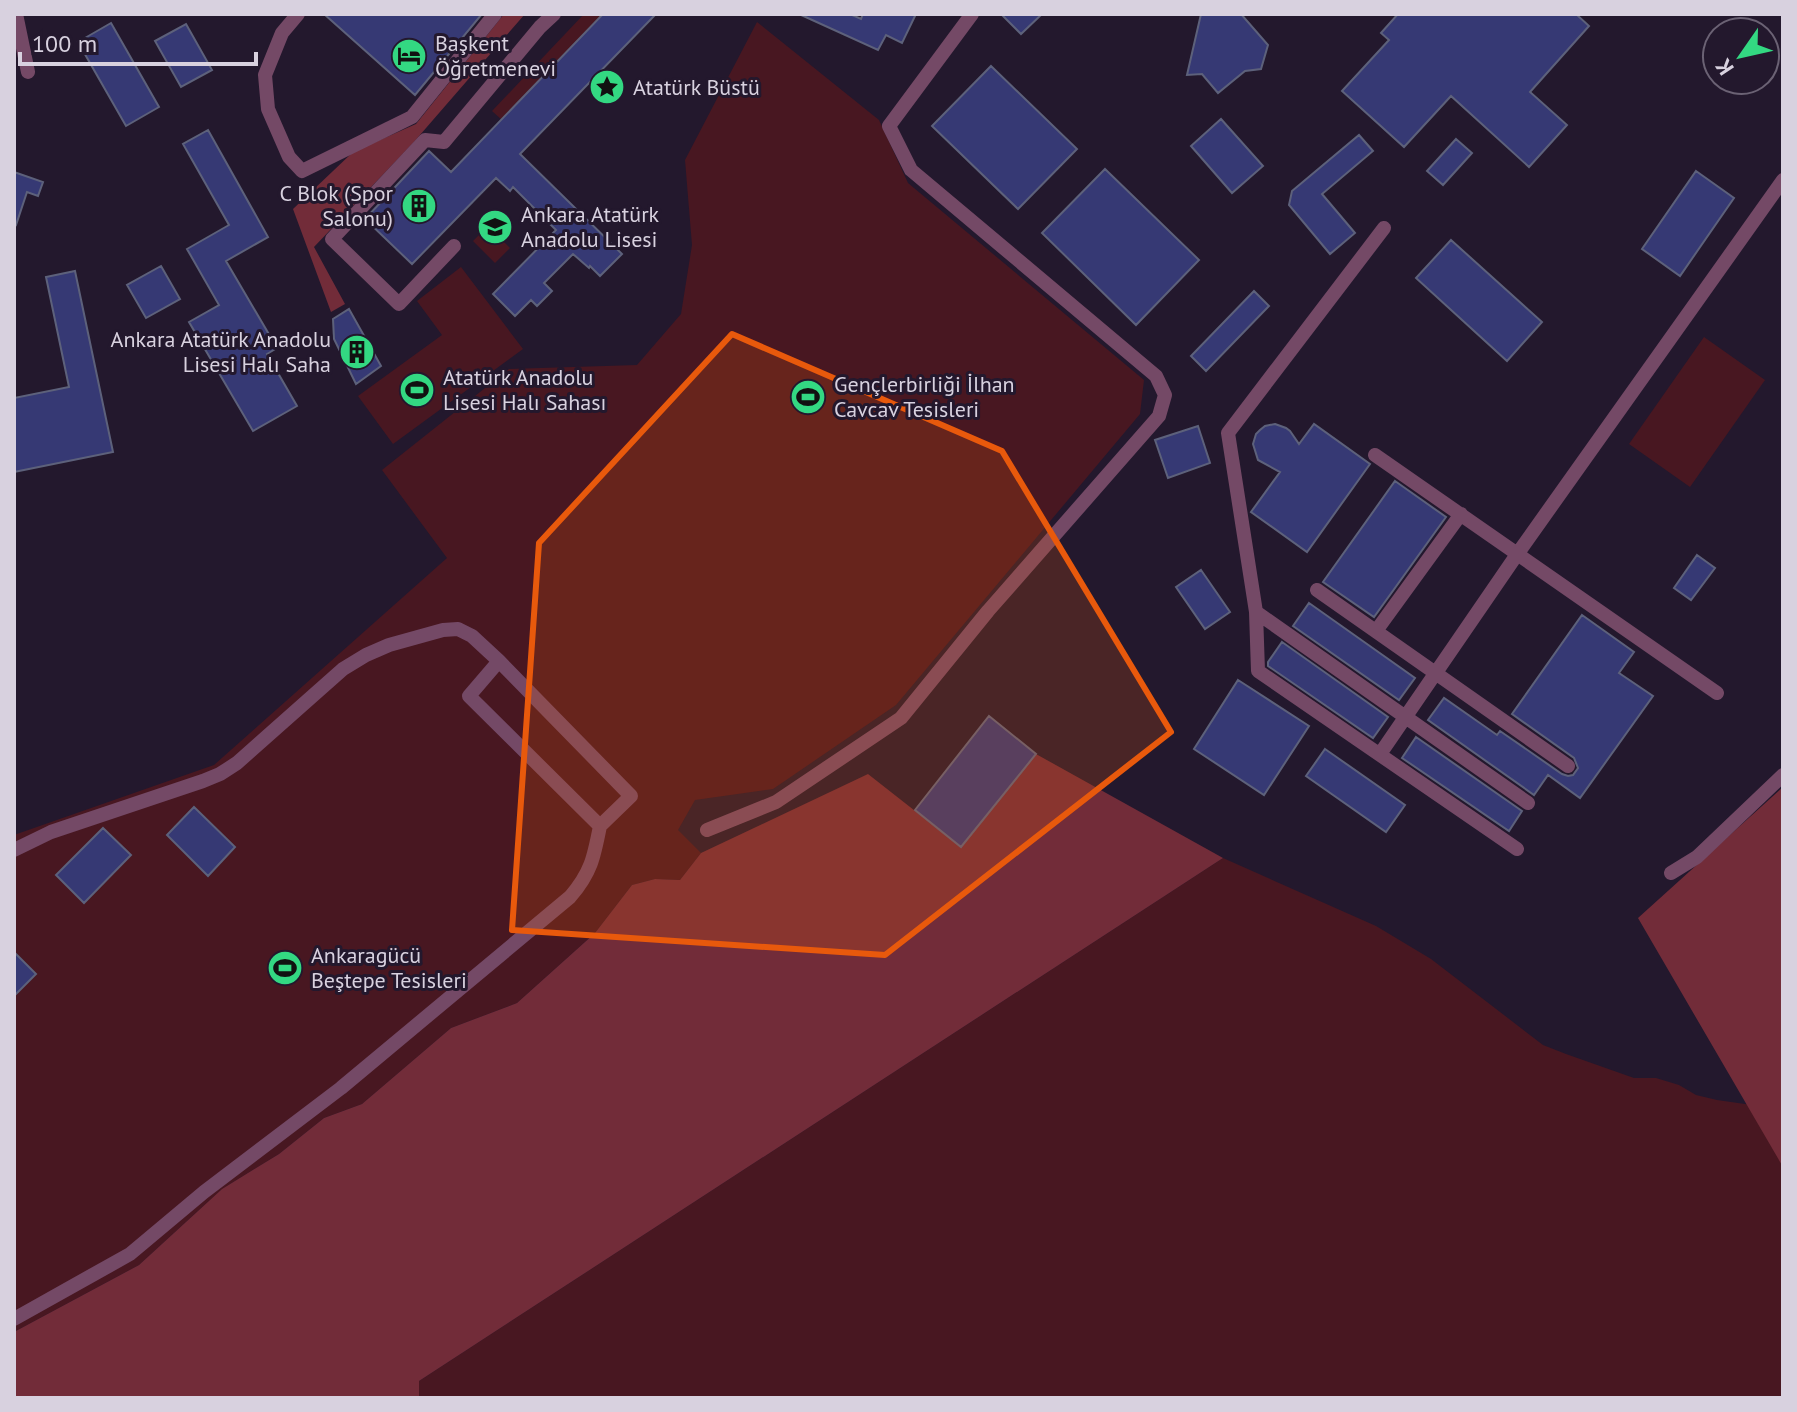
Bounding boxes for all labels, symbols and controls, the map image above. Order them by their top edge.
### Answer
scale bar [20,16,256,66]
north arrow [1701,16,1781,96]
text: 100 m [32,28,97,59]
place label: Başkent Öğretmenevi [435,29,556,82]
hotel icon: Başkent Öğretmenevi [390,37,428,75]
text: K [1709,53,1740,81]
place icon: Atatürk Büstü [588,68,626,106]
place label: Atatürk Büstü [633,73,760,101]
place label: C Blok (Spor Salonu) [280,179,394,232]
building icon: C Blok (Spor Salonu) [400,187,438,225]
place label: Ankara Atatürk Anadolu Lisesi [521,200,660,253]
school or university icon: Ankara Atatürk Anadolu Lisesi [476,208,514,246]
place label: Ankara Atatürk Anadolu Lisesi Halı Saha [111,325,331,378]
building icon: Ankara Atatürk Anadolu Lisesi Halı Saha [338,333,376,371]
place label: Atatürk Anadolu Lisesi Halı Sahası [443,363,606,416]
place label: Gençlerbirliği İlhan Cavcav Tesisleri [834,370,1015,423]
sports icon: Atatürk Anadolu Lisesi Halı Sahası [398,371,436,409]
sports icon: Gençlerbirliği İlhan Cavcav Tesisleri [789,378,827,416]
place label: Ankaragücü Beştepe Tesisleri [311,941,467,994]
sports icon: Ankaragücü Beştepe Tesisleri [266,949,304,987]

